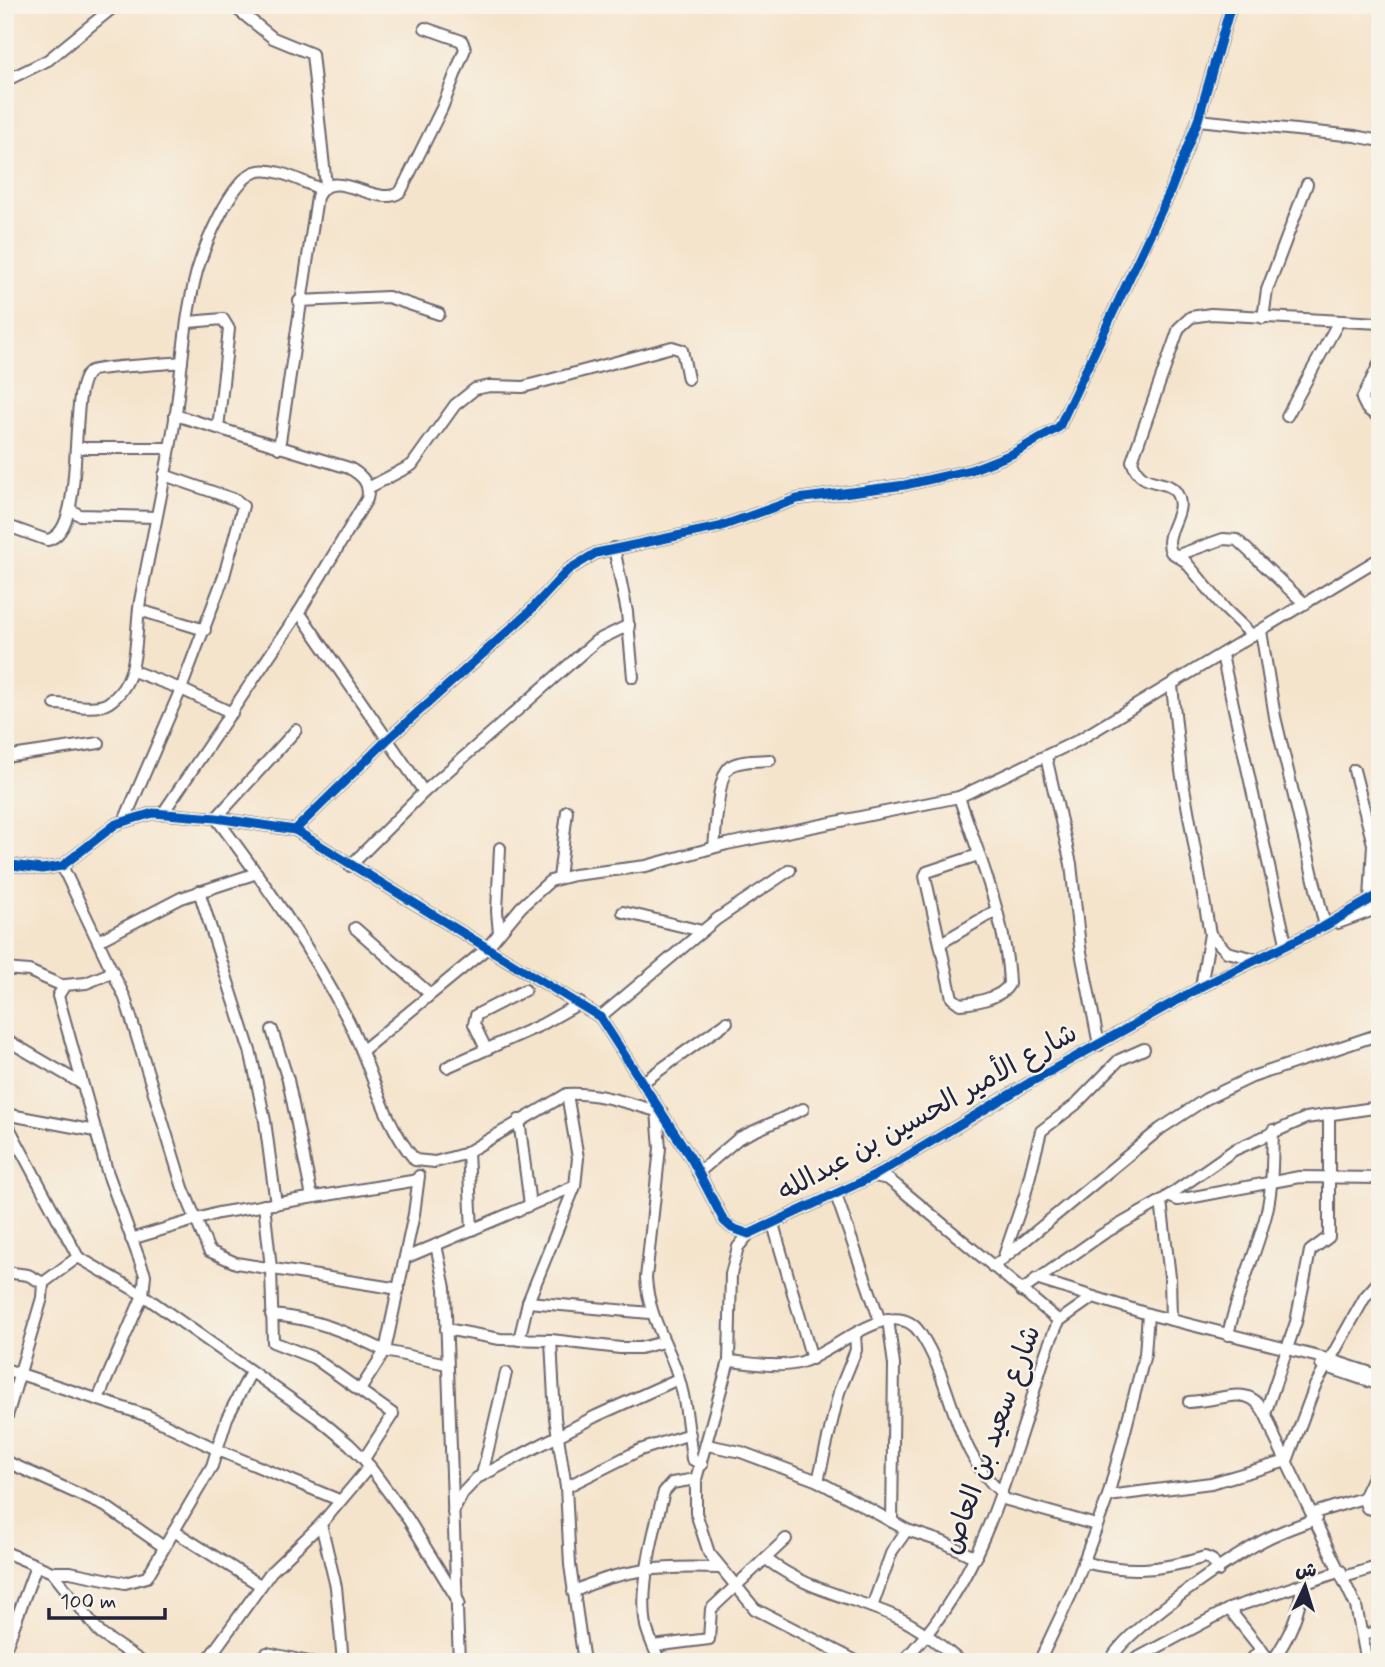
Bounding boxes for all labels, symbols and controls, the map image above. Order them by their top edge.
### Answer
street label: شارع الأمير الحسين بن عبدالله [771,1013,1084,1211]
street label: شارع سعيد بن العاص [933,1320,1051,1560]
north arrow [1270,1552,1340,1622]
text: ش [1295,1557,1317,1584]
scale bar [49,1576,164,1620]
text: 100 m [60,1588,116,1616]

